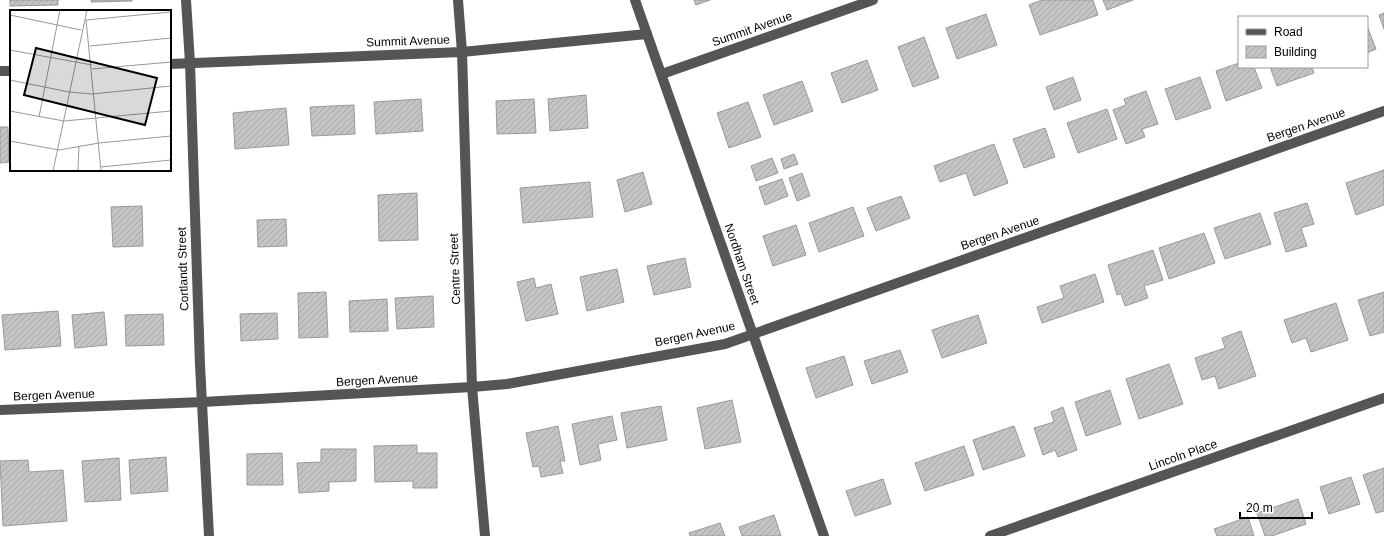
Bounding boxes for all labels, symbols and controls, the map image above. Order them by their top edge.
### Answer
street label: Summit Avenue [710,9,794,49]
inset map [10,10,171,171]
legend [1238,16,1368,68]
text: Road [1274,25,1303,39]
street label: Summit Avenue [366,33,450,49]
text: Building [1274,45,1317,59]
street label: Bergen Avenue [1265,105,1347,145]
street label: Bergen Avenue [959,213,1041,253]
street label: Nordham Street [722,222,763,307]
street label: Cortlandt Street [175,226,191,311]
street label: Centre Street [447,232,463,305]
street label: Bergen Avenue [654,319,737,349]
street label: Bergen Avenue [336,371,419,389]
street label: Bergen Avenue [13,387,95,403]
street label: Lincoln Place [1147,437,1219,473]
scale bar [1240,494,1312,520]
text: 20 m [1246,501,1273,515]

